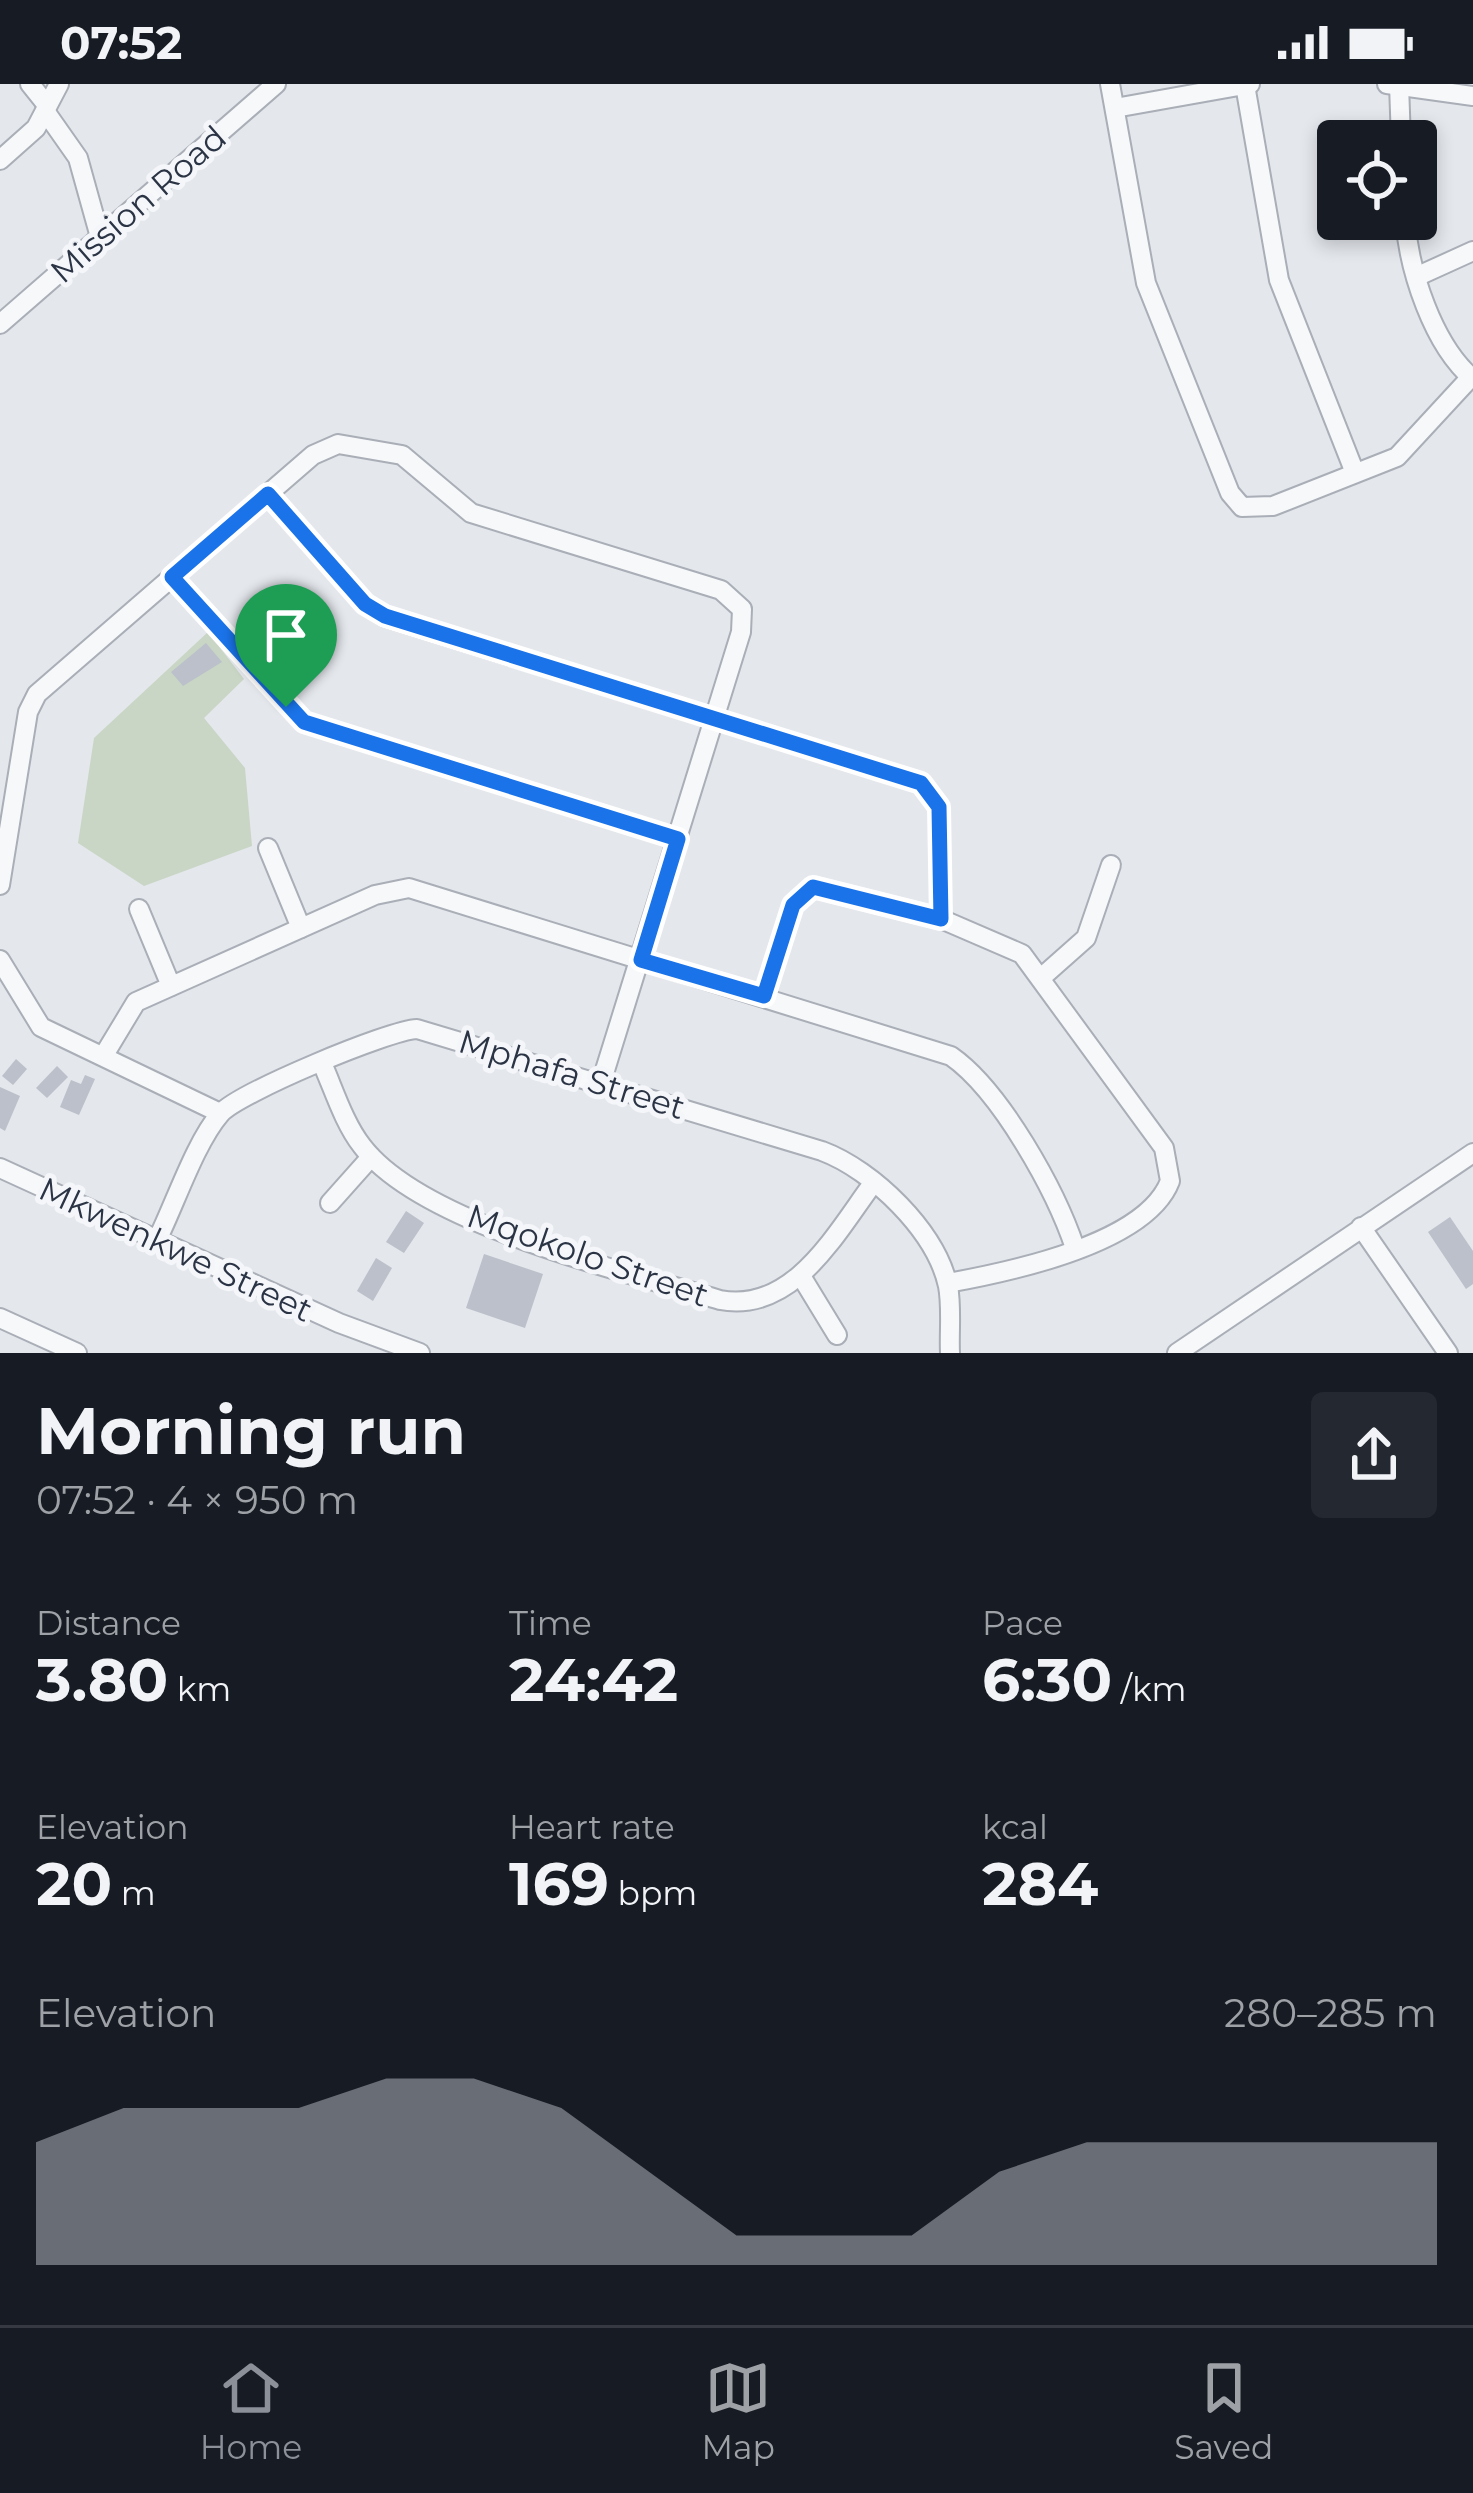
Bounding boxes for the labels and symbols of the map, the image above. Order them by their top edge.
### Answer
street label: Mission Road [42,117,234,291]
pin [235,584,337,707]
street label: Mphafa Street [454,1021,690,1127]
street label: Mkwenkwe Street [33,1168,319,1330]
street label: Mqokolo Street [462,1195,714,1315]

